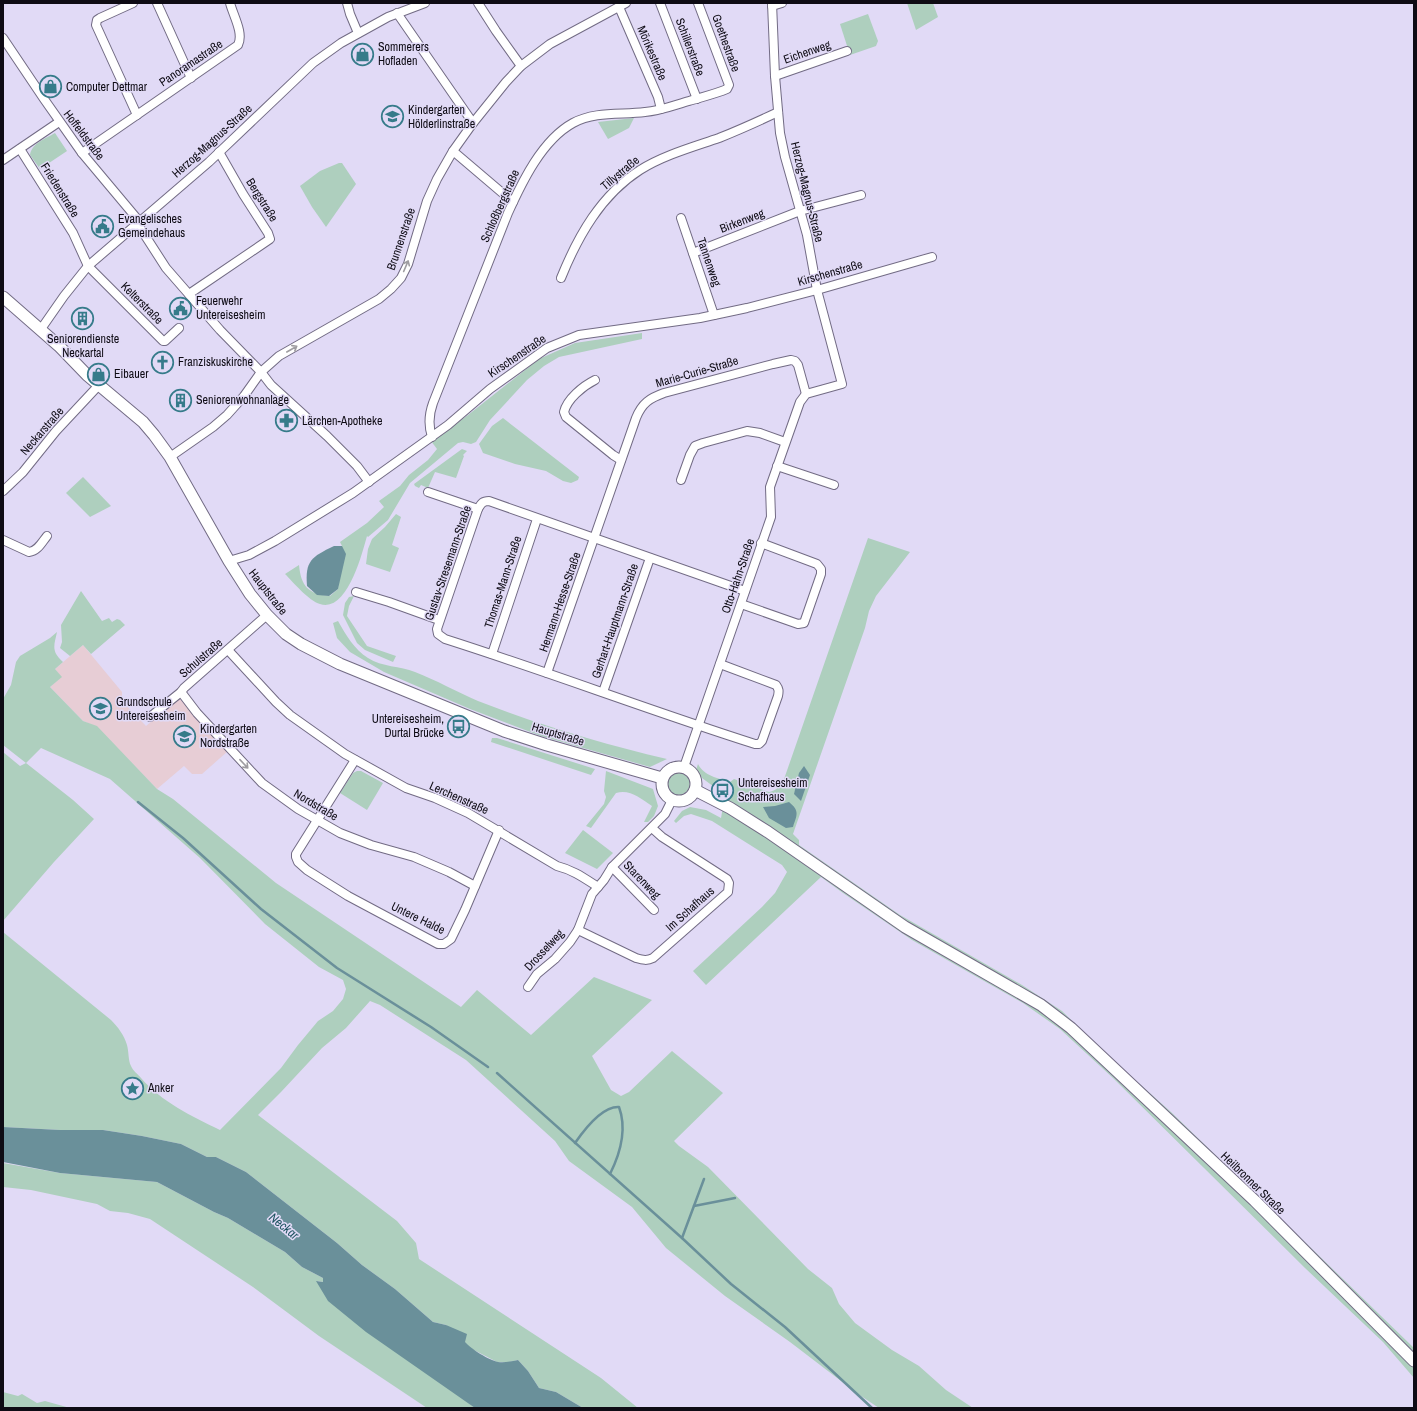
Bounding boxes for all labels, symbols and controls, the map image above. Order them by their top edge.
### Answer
street label: Goethestraße [708,12,744,74]
street label: Schillerstraße [672,16,708,78]
street label: Mörikestraße [633,23,671,83]
street label: Panoramastraße [156,36,226,90]
street label: Eichenweg [781,36,833,67]
place label: Sommerers Hofladen [378,39,429,69]
shop icon: Sommerers Hofladen [349,41,375,67]
shop icon: Computer Dettmar [38,74,64,100]
place label: Computer Dettmar [66,79,148,95]
street label: Herzog-Magnus-Straße [168,101,256,181]
place label: Kindergarten Hölderlinstraße [408,102,475,132]
school or university icon: Kindergarten Hölderlinstraße [379,104,405,130]
street label: Hoffeldstraße [60,107,108,163]
street label: Herzog-Magnus-Straße [787,140,827,244]
street label: Tillystraße [597,152,643,194]
street label: Friedenstraße [37,160,83,220]
street label: Schloßbergstraße [477,167,523,245]
street label: Bergstraße [242,175,282,225]
street label: Birkenweg [717,205,767,237]
street label: Brunnenstraße [383,206,419,272]
place label: Evangelisches Gemeindehaus [118,211,185,241]
public building icon: Evangelisches Gemeindehaus [89,213,115,239]
street label: Tannenweg [693,236,725,289]
street label: Kirschenstraße [796,256,864,290]
one-way arrow [403,260,411,272]
street label: Kelterstraße [117,278,167,328]
place label: Feuerwehr Untereisesheim [196,293,265,323]
public building icon: Feuerwehr Untereisesheim [168,295,194,321]
building icon: Seniorendienste Neckartal [70,305,96,331]
place label: Seniorendienste Neckartal [47,331,119,361]
street label: Kirschenstraße [485,331,549,381]
one-way arrow [286,344,298,352]
church icon: Franziskuskirche [150,349,176,375]
street label: Marie-Curie-Straße [654,353,740,391]
place label: Franziskuskirche [178,354,253,370]
shop icon: Eibauer [86,361,112,387]
place label: Eibauer [114,366,149,382]
building icon: Seniorenwohnanlage [167,387,193,413]
place label: Seniorenwohnanlage [196,392,289,408]
street label: Neckarstraße [17,403,67,459]
pharmacy icon: Lärchen-Apotheke [273,408,299,434]
place label: Lärchen-Apotheke [302,413,382,429]
street label: Gustav-Stresemann-Straße [421,504,475,622]
street label: Thomas-Mann-Straße [481,534,525,630]
street label: Otto-Hahn-Straße [718,536,758,616]
street label: Hermann-Hesse-Straße [535,550,585,654]
street label: Gerhart-Hauptmann-Straße [588,562,642,680]
street label: Hauptstraße [245,566,291,618]
street label: Schulstraße [176,635,226,681]
place label: Grundschule Untereisesheim [116,694,185,724]
school or university icon: Grundschule Untereisesheim [87,696,113,722]
place label: Untereisesheim, Durtal Brücke [372,711,444,741]
bus stop icon: Untereisesheim, Durtal Brücke [446,713,472,739]
street label: Hauptstraße [530,718,586,750]
place label: Kindergarten Nordstraße [200,721,257,751]
school or university icon: Kindergarten Nordstraße [172,723,198,749]
one-way arrow [239,758,248,769]
place label: Untereisesheim Schafhaus [738,775,807,805]
bus stop icon: Untereisesheim Schafhaus [709,777,735,803]
street label: Lerchenstraße [427,778,491,818]
street label: Nordstraße [291,785,341,825]
street label: Starenweg [620,858,664,903]
street label: Im Schafhaus [662,883,718,935]
street label: Untere Halde [388,898,448,938]
street label: Drosselweg [521,925,568,974]
place icon: Anker [120,1075,146,1101]
place label: Anker [147,1080,174,1096]
street label: Heilbronner Straße [1217,1148,1289,1218]
water label: Neckar [266,1209,303,1244]

